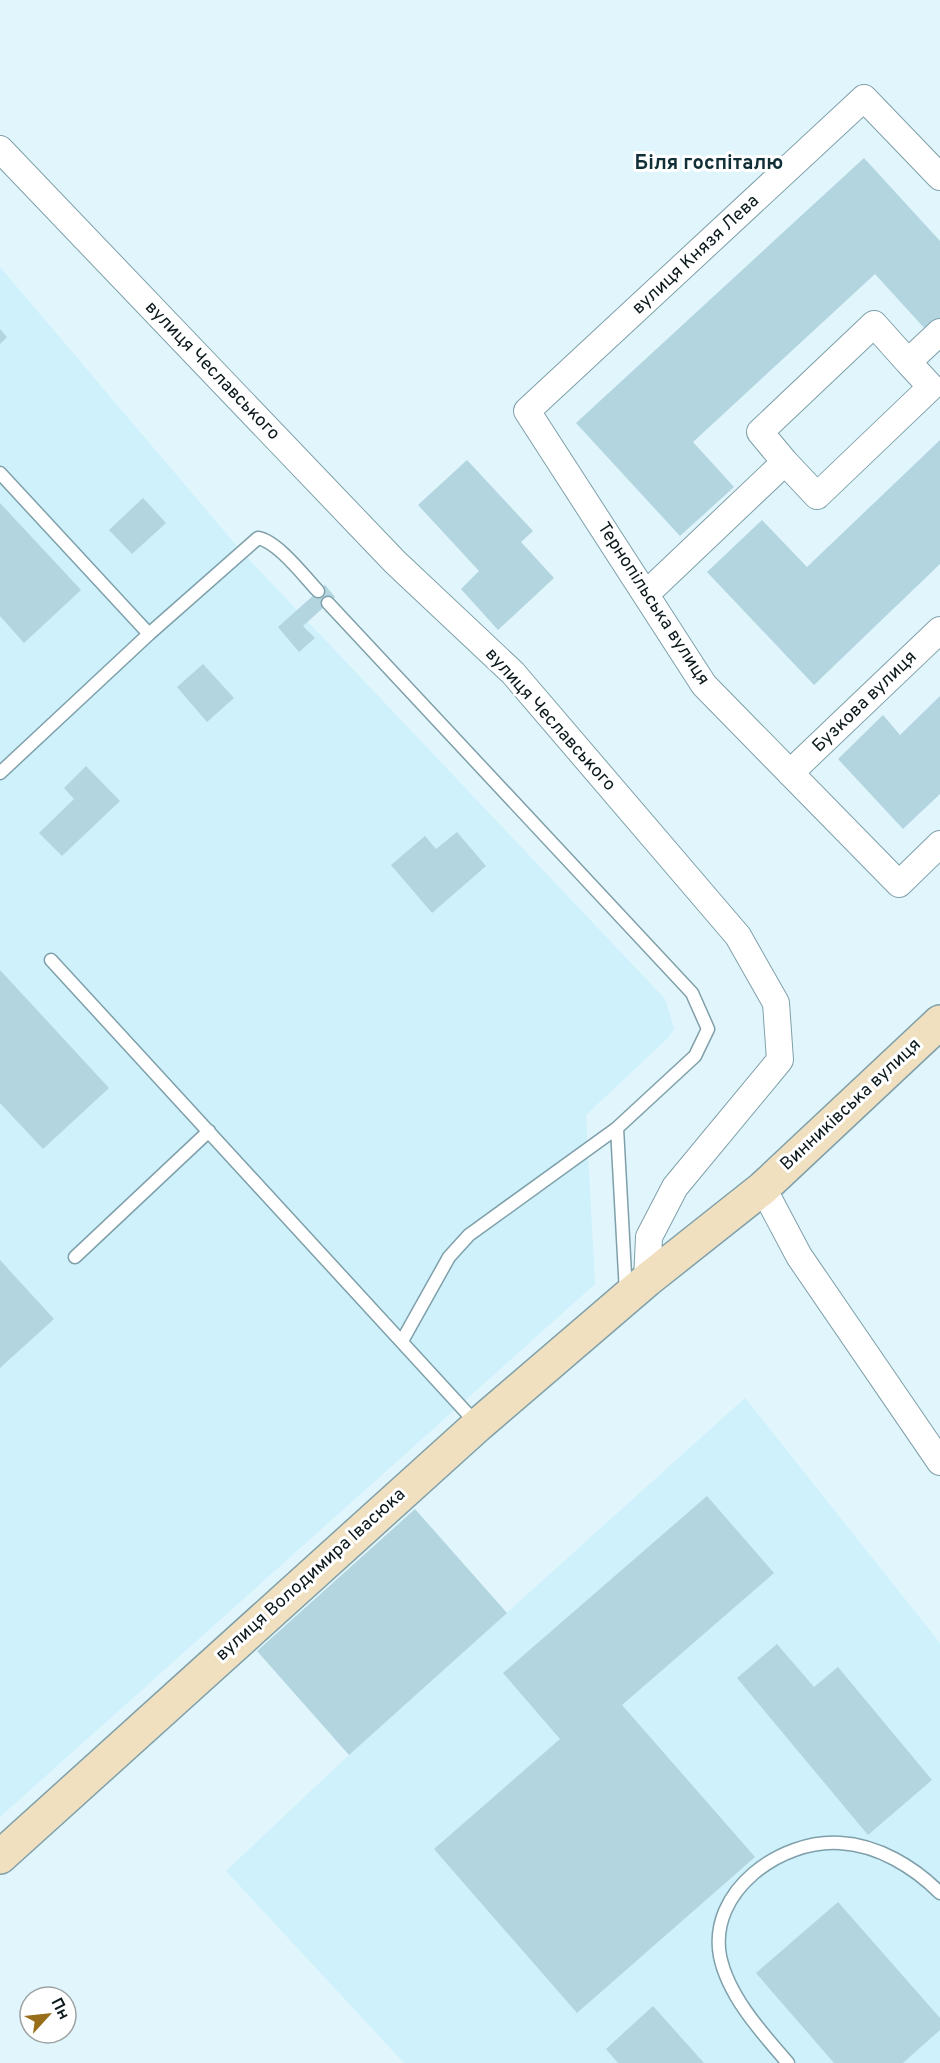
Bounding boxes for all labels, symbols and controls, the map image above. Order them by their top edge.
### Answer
district label: Біля госпіталю [635,151,783,177]
street label: вулиця Князя Лева [628,190,764,320]
street label: вулиця Чеславського [140,297,284,445]
street label: Тернопільська вулиця [592,518,714,690]
street label: вулиця Чеславського [480,644,620,796]
street label: Бузкова вулиця [808,646,922,758]
street label: Винниківська вулиця [776,1034,926,1176]
street label: вулиця Володимира Івасюка [211,1484,411,1666]
north arrow [18,1985,78,2045]
text: Пн [46,1995,73,2023]

